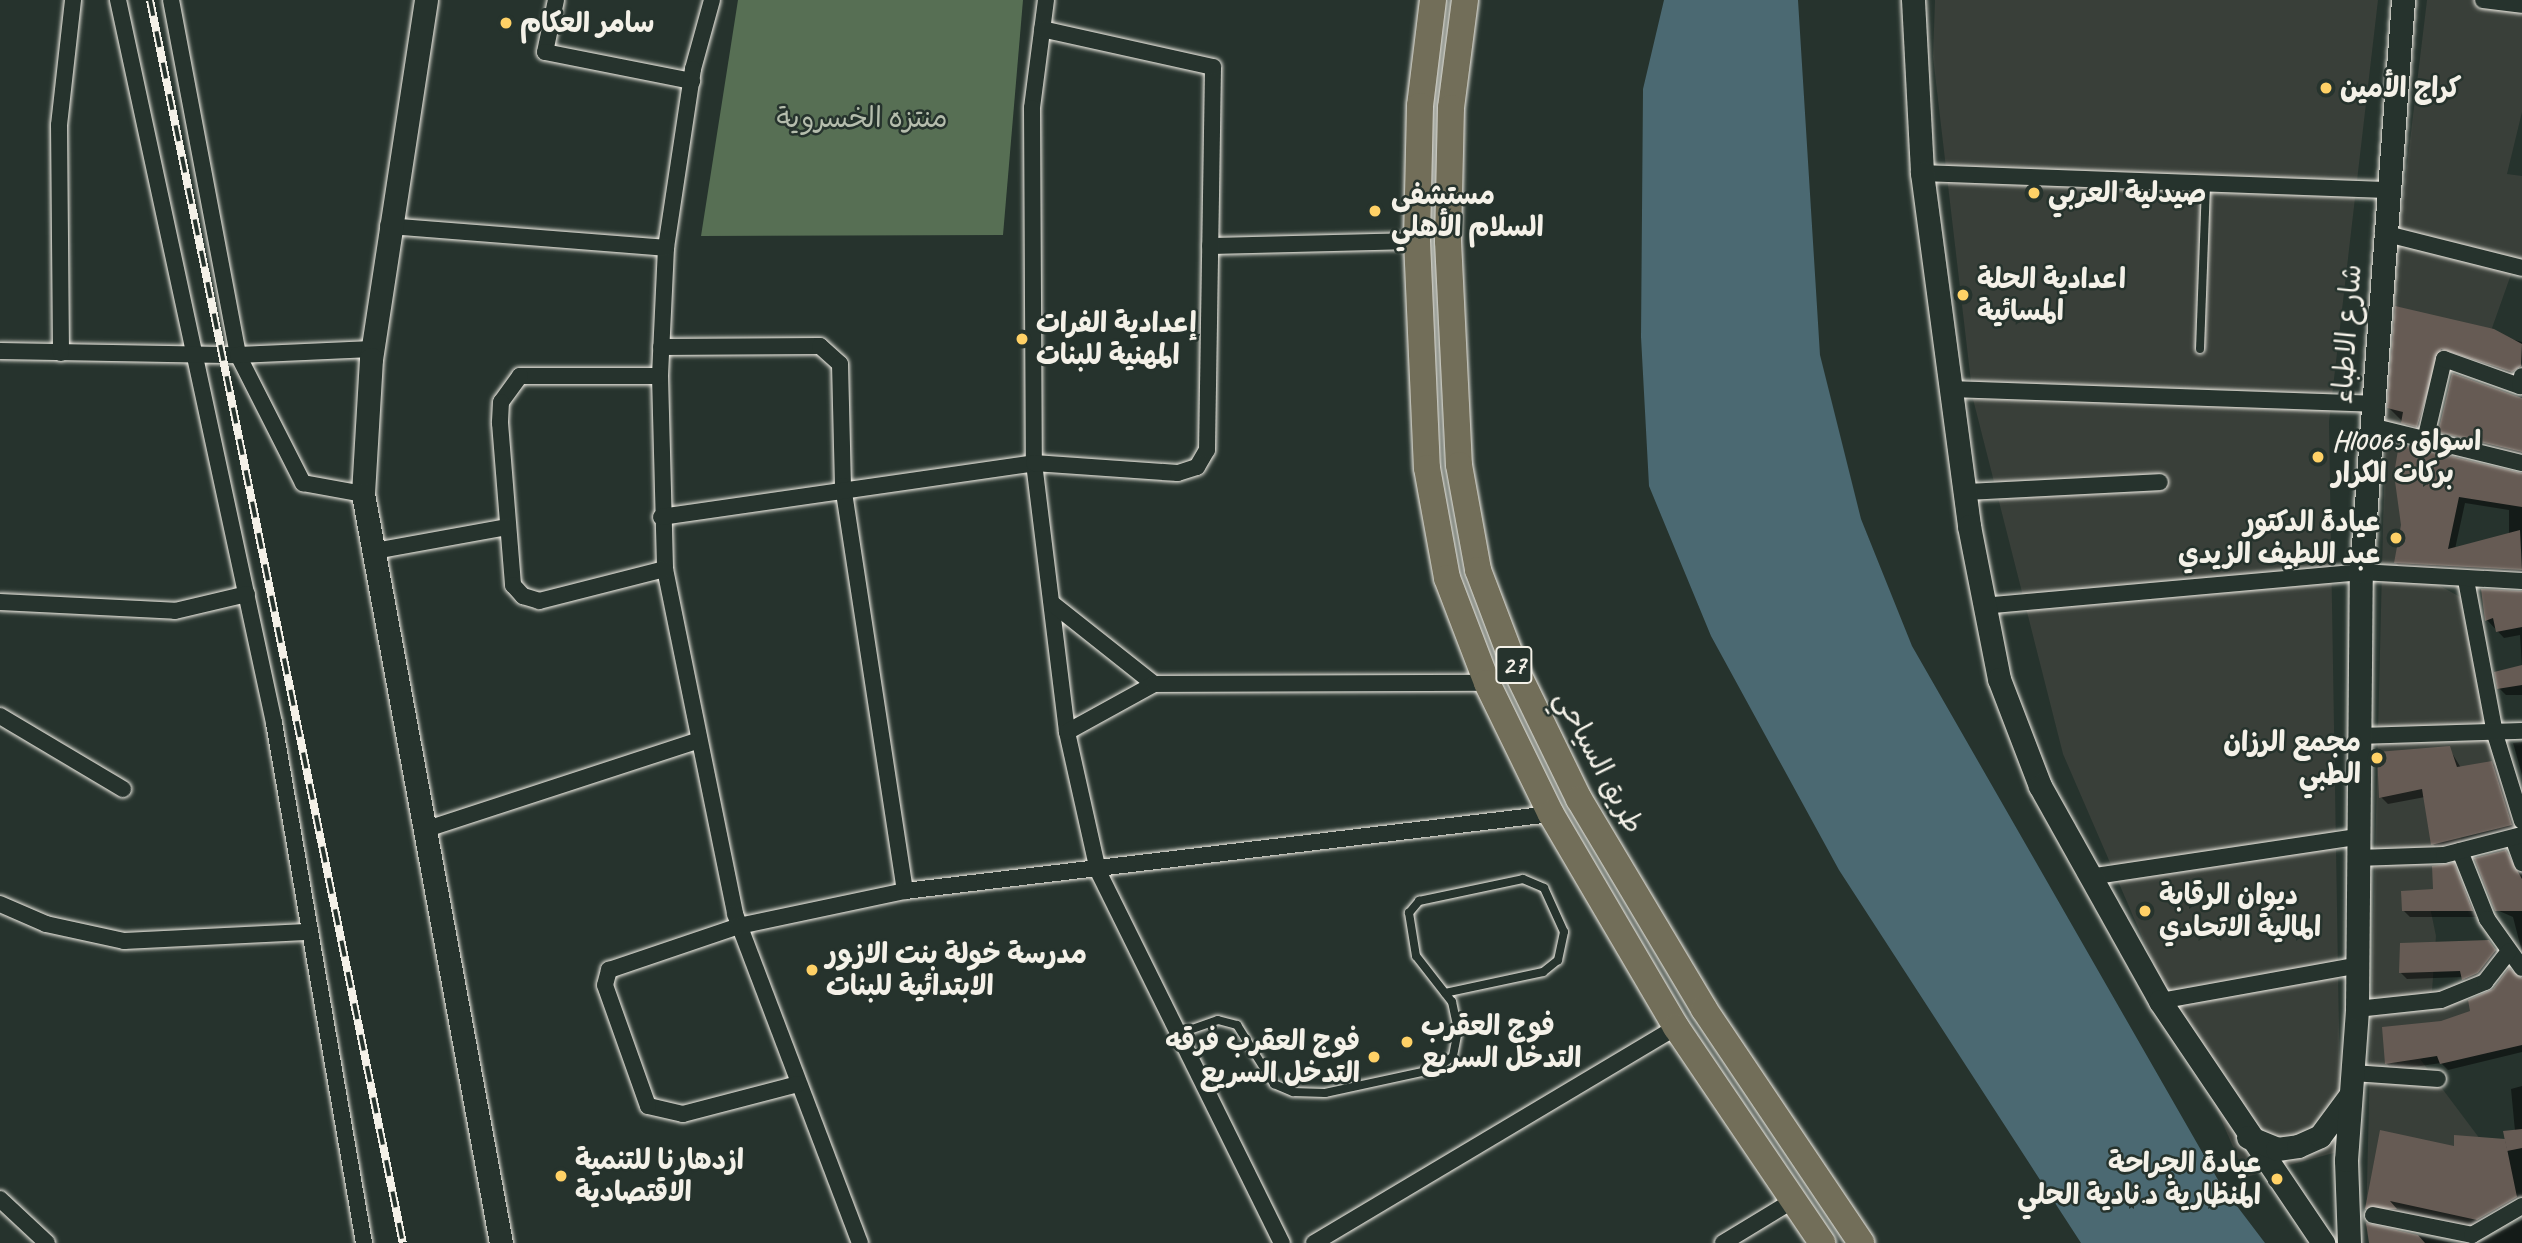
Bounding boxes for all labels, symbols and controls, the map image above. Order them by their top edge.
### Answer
place label: سامر العكام [520,6,655,40]
marker: سامر العكام [498,15,514,31]
place label: كراج الأمين [2340,71,2461,105]
marker: كراج الأمين [2318,80,2334,96]
park label: منتزه الخسروية [777,101,947,135]
place label: صيدلية العربي [2048,176,2207,210]
place label: مستشفى السلام الأهلي [1391,178,1544,244]
marker: صيدلية العربي [2026,185,2042,201]
marker: مستشفى السلام الأهلي [1365,201,1385,221]
place label: اعدادية الحلة المسائية [1977,262,2126,328]
street label: شارع الاطباء [2325,263,2369,405]
marker: اعدادية الحلة المسائية [1955,287,1971,303]
place label: إعدادية الفرات المهنية للبنات [1036,306,1197,372]
marker: إعدادية الفرات المهنية للبنات [1014,331,1030,347]
place label: Hl0065 اسواق بركات الكرار [2332,424,2481,490]
marker: Hl0065 اسواق بركات الكرار [2310,449,2326,465]
place label: عيادة الدكتور عبد اللطيف الزيدي [2178,505,2380,571]
marker: عيادة الدكتور عبد اللطيف الزيدي [2386,528,2406,548]
road number: 27 [1495,642,1533,688]
street label: طريق السياحي [1547,685,1651,839]
place label: مجمع الرزان الطبي [2223,725,2361,791]
marker: مجمع الرزان الطبي [2367,748,2387,768]
place label: ديوان الرقابة المالية الاتحادي [2159,878,2321,944]
marker: ديوان الرقابة المالية الاتحادي [2137,903,2153,919]
place label: مدرسة خولة بنت الازور الابتدائية للبنات [826,937,1087,1003]
marker: مدرسة خولة بنت الازور الابتدائية للبنات [804,962,820,978]
place label: فوج العقرب التدخل السريع [1421,1009,1581,1075]
place label: فوج العقرب فرقه التدخل السريع [1165,1024,1360,1090]
marker: فوج العقرب التدخل السريع [1399,1034,1415,1050]
marker: فوج العقرب فرقه التدخل السريع [1366,1049,1382,1065]
place label: ازدهارنا للتنمية الاقتصادية [575,1143,744,1209]
place label: عيادة الجراحة المنظارية د.نادية الحلي [2017,1146,2261,1212]
marker: ازدهارنا للتنمية الاقتصادية [553,1168,569,1184]
marker: عيادة الجراحة المنظارية د.نادية الحلي [2267,1169,2287,1189]

